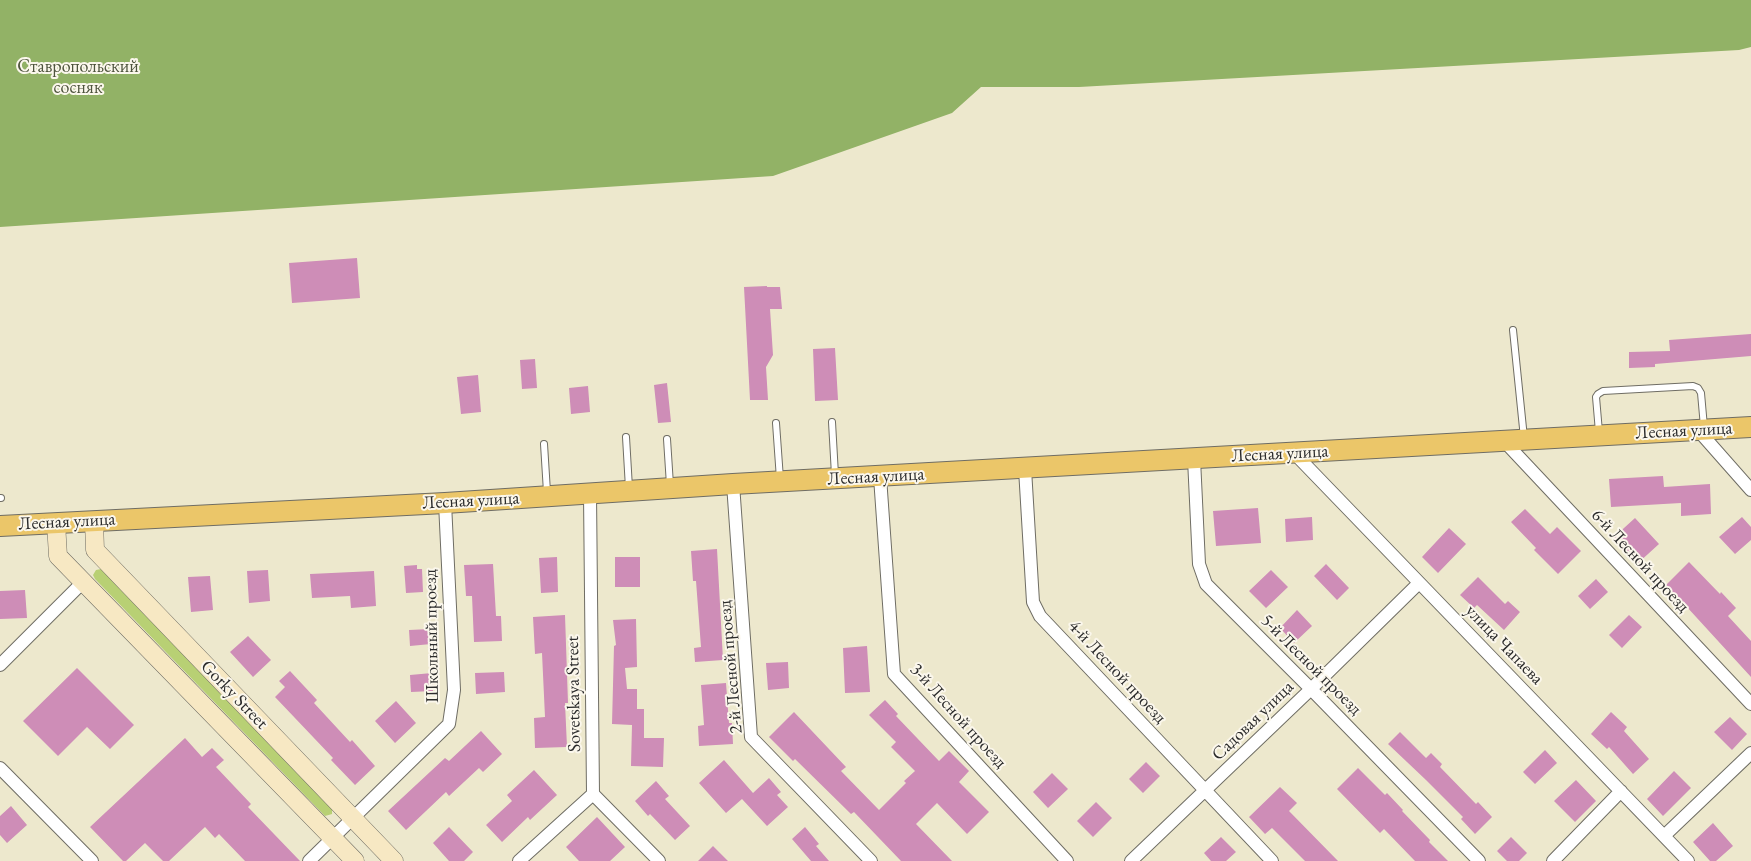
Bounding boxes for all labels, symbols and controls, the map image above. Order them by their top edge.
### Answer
park label: Ставропольский сосняк [17,56,139,98]
street label: Лесная улица [1635,418,1733,444]
street label: Лесная улица [1231,441,1329,467]
street label: Лесная улица [827,464,925,490]
street label: Лесная улица [422,488,520,514]
street label: 6-й Лесной проезд [1586,505,1694,617]
street label: Лесная улица [18,509,116,535]
street label: Школьный проезд [420,569,444,703]
street label: 2-й Лесной проезд [714,599,748,735]
street label: улица Чапаева [1460,600,1548,690]
street label: 5-й Лесной проезд [1256,610,1366,720]
street label: 4-й Лесной проезд [1063,616,1171,728]
street label: Sovetskaya Street [562,636,586,752]
street label: Gorky Street [196,656,272,734]
street label: 3-й Лесной проезд [905,659,1011,773]
street label: Садовая улица [1208,677,1298,765]

